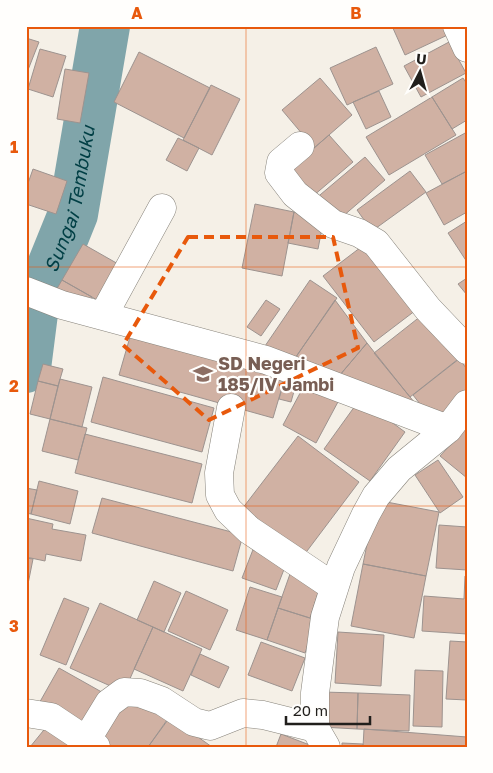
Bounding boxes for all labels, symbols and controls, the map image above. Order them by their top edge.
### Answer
text: A [131,3,143,23]
text: B [350,3,362,23]
north arrow [396,48,446,98]
text: U [415,50,427,68]
water label: Sungai Tembuku [39,122,99,275]
text: 1 [10,137,18,157]
place label: SD Negeri 185/IV Jambi [218,352,334,395]
school or university icon: SD Negeri 185/IV Jambi [192,363,214,385]
text: 2 [9,376,19,396]
text: 3 [9,616,19,636]
scale bar [286,693,369,725]
text: 20 m [293,701,328,719]

